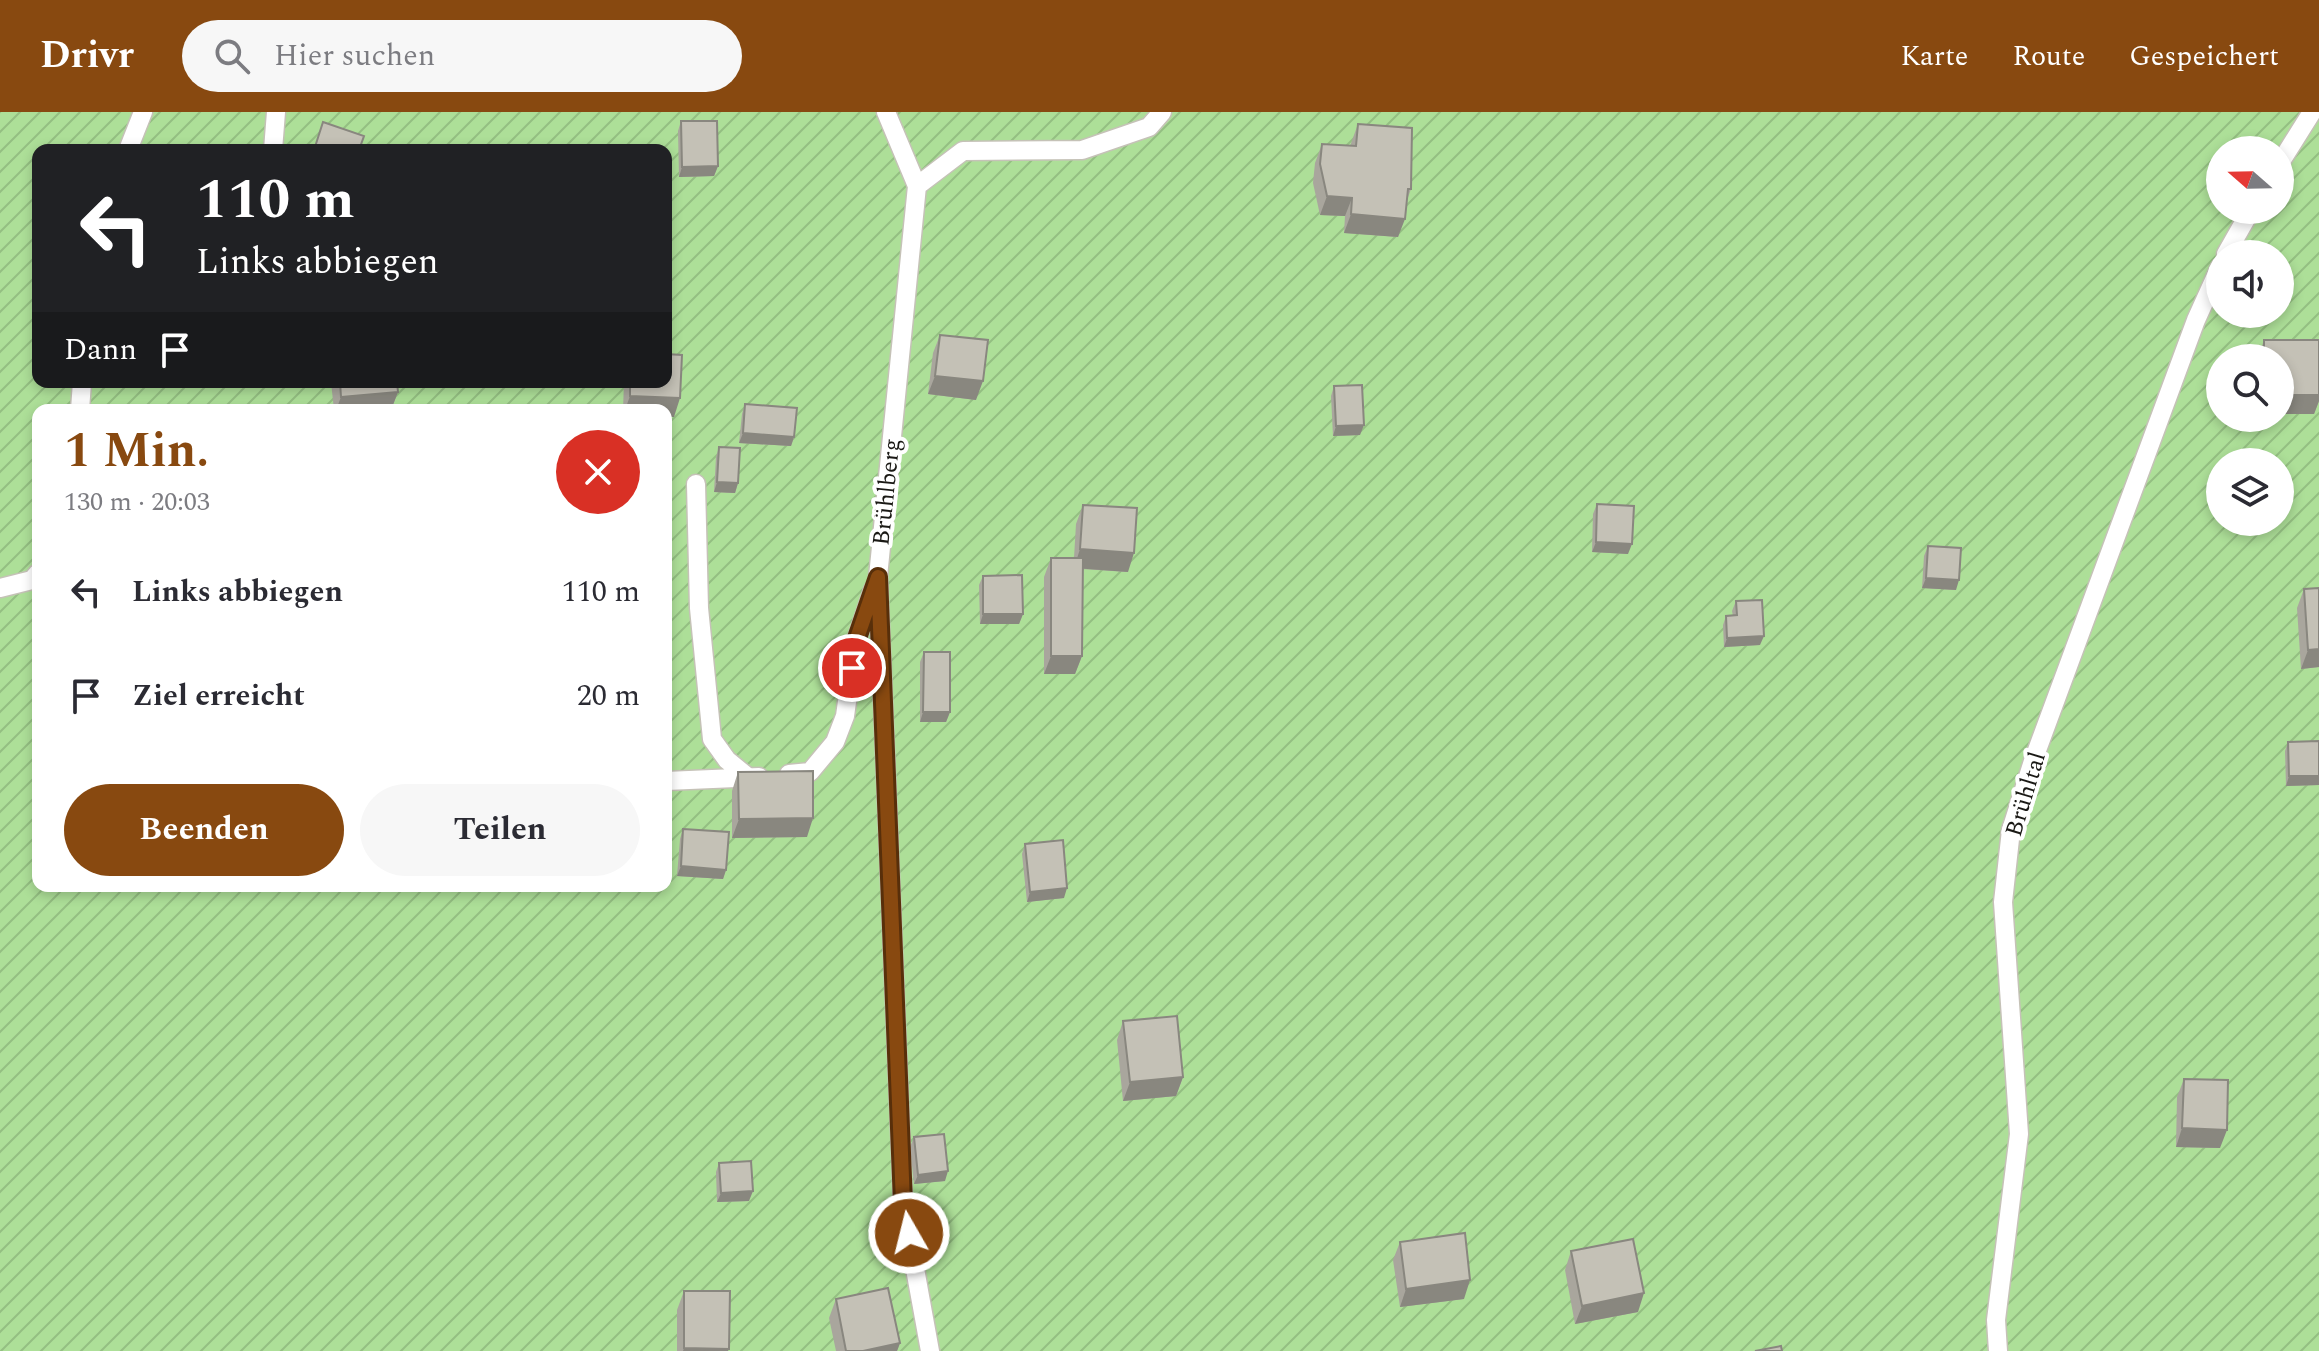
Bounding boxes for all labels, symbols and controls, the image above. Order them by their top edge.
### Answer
search box [182,20,742,92]
text: Drivr [40,27,134,85]
text: Hier suchen [274,33,435,79]
icon: search [210,34,254,78]
text: Karte [1901,35,1968,78]
text: Route [2012,35,2085,78]
text: Gespeichert [2129,35,2279,78]
north arrow [2206,136,2294,224]
map controls [2206,136,2294,536]
text: 110 m [196,158,355,243]
icon: left [64,176,168,280]
text: Links abbiegen [196,235,439,290]
button: sound [2206,240,2294,328]
text: Dann [64,327,137,373]
icon: arrive [153,328,197,372]
button: search [2206,344,2294,432]
text: 1 Min. [64,415,209,488]
button: close [556,430,640,514]
street label: Brühlberg [863,437,911,548]
button: layers [2206,448,2294,536]
text: 130 m · 20:03 [64,482,210,522]
text: Links abbiegen [132,569,343,615]
text: 110 m [562,569,640,615]
icon: left [64,570,108,614]
pin [818,634,886,702]
icon: arrive [830,646,874,690]
text: Ziel erreicht [132,673,305,719]
text: 20 m [577,673,640,719]
icon: arrive [64,674,108,718]
street label: Brühltal [1996,747,2056,841]
button: Beenden [64,784,344,876]
button: Teilen [360,784,640,876]
position arrow [867,1191,951,1275]

